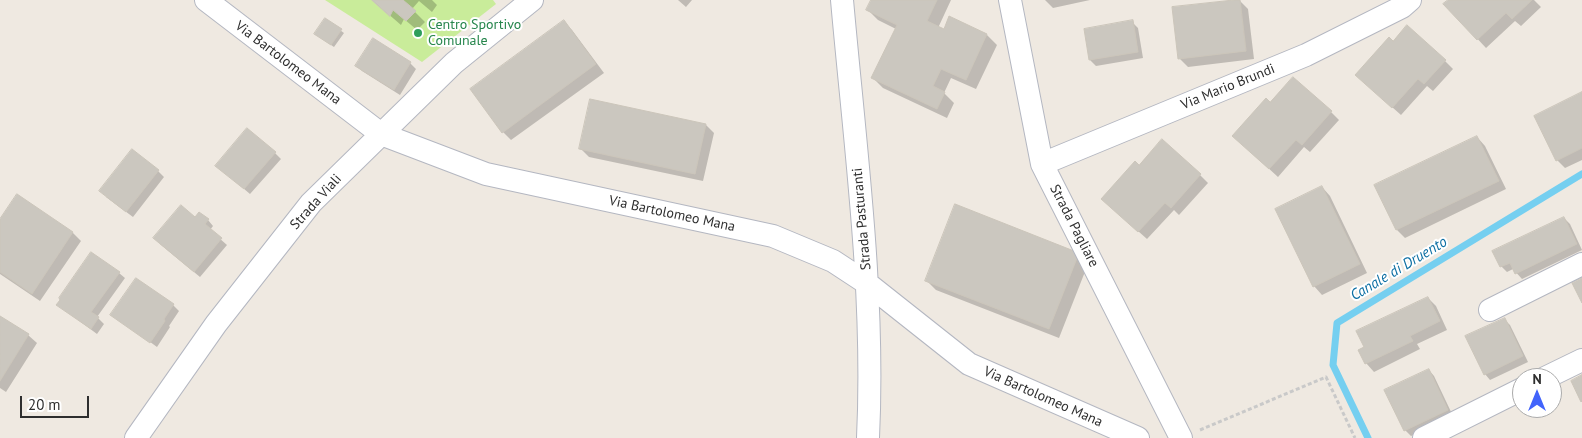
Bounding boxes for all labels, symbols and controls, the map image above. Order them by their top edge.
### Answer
place label: Centro Sportivo Comunale [428,17,521,49]
street label: Via Bartolomeo Mana [232,18,344,108]
marker: Centro Sportivo Comunale [412,27,424,39]
street label: Via Mario Brundi [1179,61,1277,113]
street label: Strada Pasturanti [849,167,875,271]
street label: Strada Viali [287,171,345,233]
street label: Strada Pagliare [1046,182,1102,270]
street label: Via Bartolomeo Mana [607,192,737,236]
water label: Canale di Druento [1347,233,1451,305]
street label: Via Bartolomeo Mana [981,363,1105,431]
north arrow [1512,368,1562,418]
text: N [1532,370,1542,388]
scale bar [22,386,91,418]
text: 20 m [28,395,61,414]

